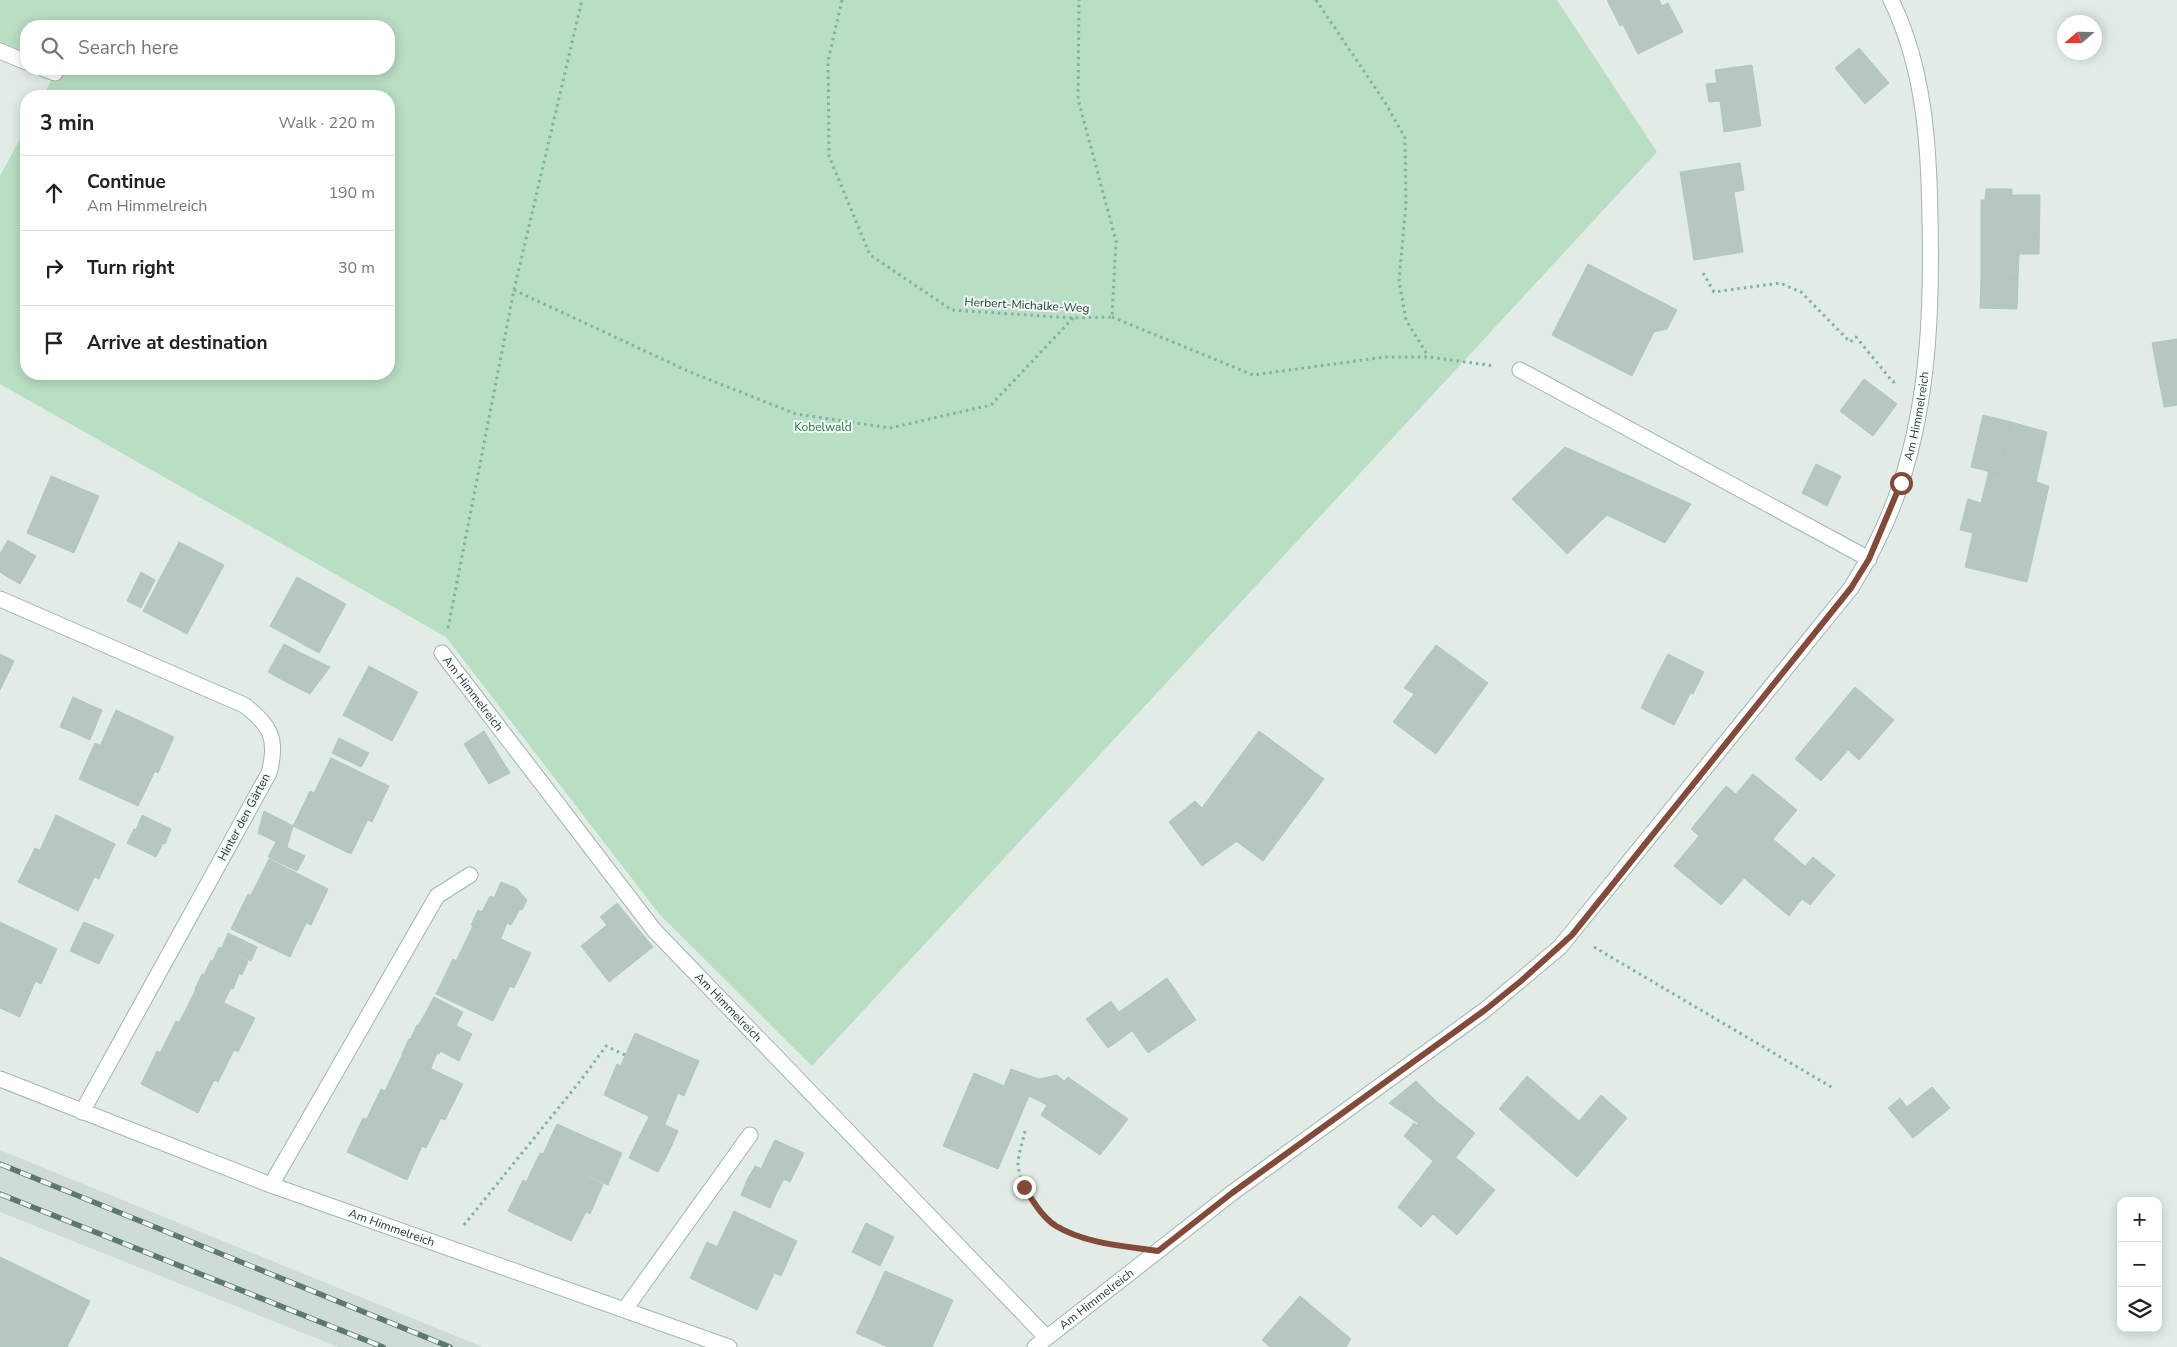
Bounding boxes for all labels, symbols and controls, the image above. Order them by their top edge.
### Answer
north arrow [2057,15,2102,60]
search box [20,20,395,75]
icon: search [38,34,66,62]
text: Search here [78,35,179,61]
text: 3 min [40,109,94,137]
text: Walk · 220 m [279,112,375,134]
text: Continue [87,169,166,195]
icon: ahead [40,179,68,207]
text: 190 m [328,182,375,204]
text: Am Himmelreich [87,195,207,217]
icon: right [40,254,68,282]
text: Turn right [87,255,174,281]
text: 30 m [338,257,375,279]
street label: Herbert-Michalke-Weg [964,294,1090,316]
icon: arrive [40,329,68,357]
text: Arrive at destination [87,330,268,356]
street label: Am Himmelreich [1900,370,1933,462]
park label: Kobelwald [794,419,852,435]
route start [1890,472,1913,495]
street label: Am Himmelreich [439,653,507,734]
street label: Hinter den Gärten [214,770,274,864]
street label: Am Himmelreich [691,969,765,1045]
route end [1013,1176,1036,1199]
map controls [2117,1197,2162,1332]
button: + [2117,1197,2162,1242]
street label: Am Himmelreich [346,1205,437,1250]
button: − [2117,1242,2162,1287]
street label: Am Himmelreich [1056,1265,1137,1333]
button: layers [2117,1287,2162,1332]

